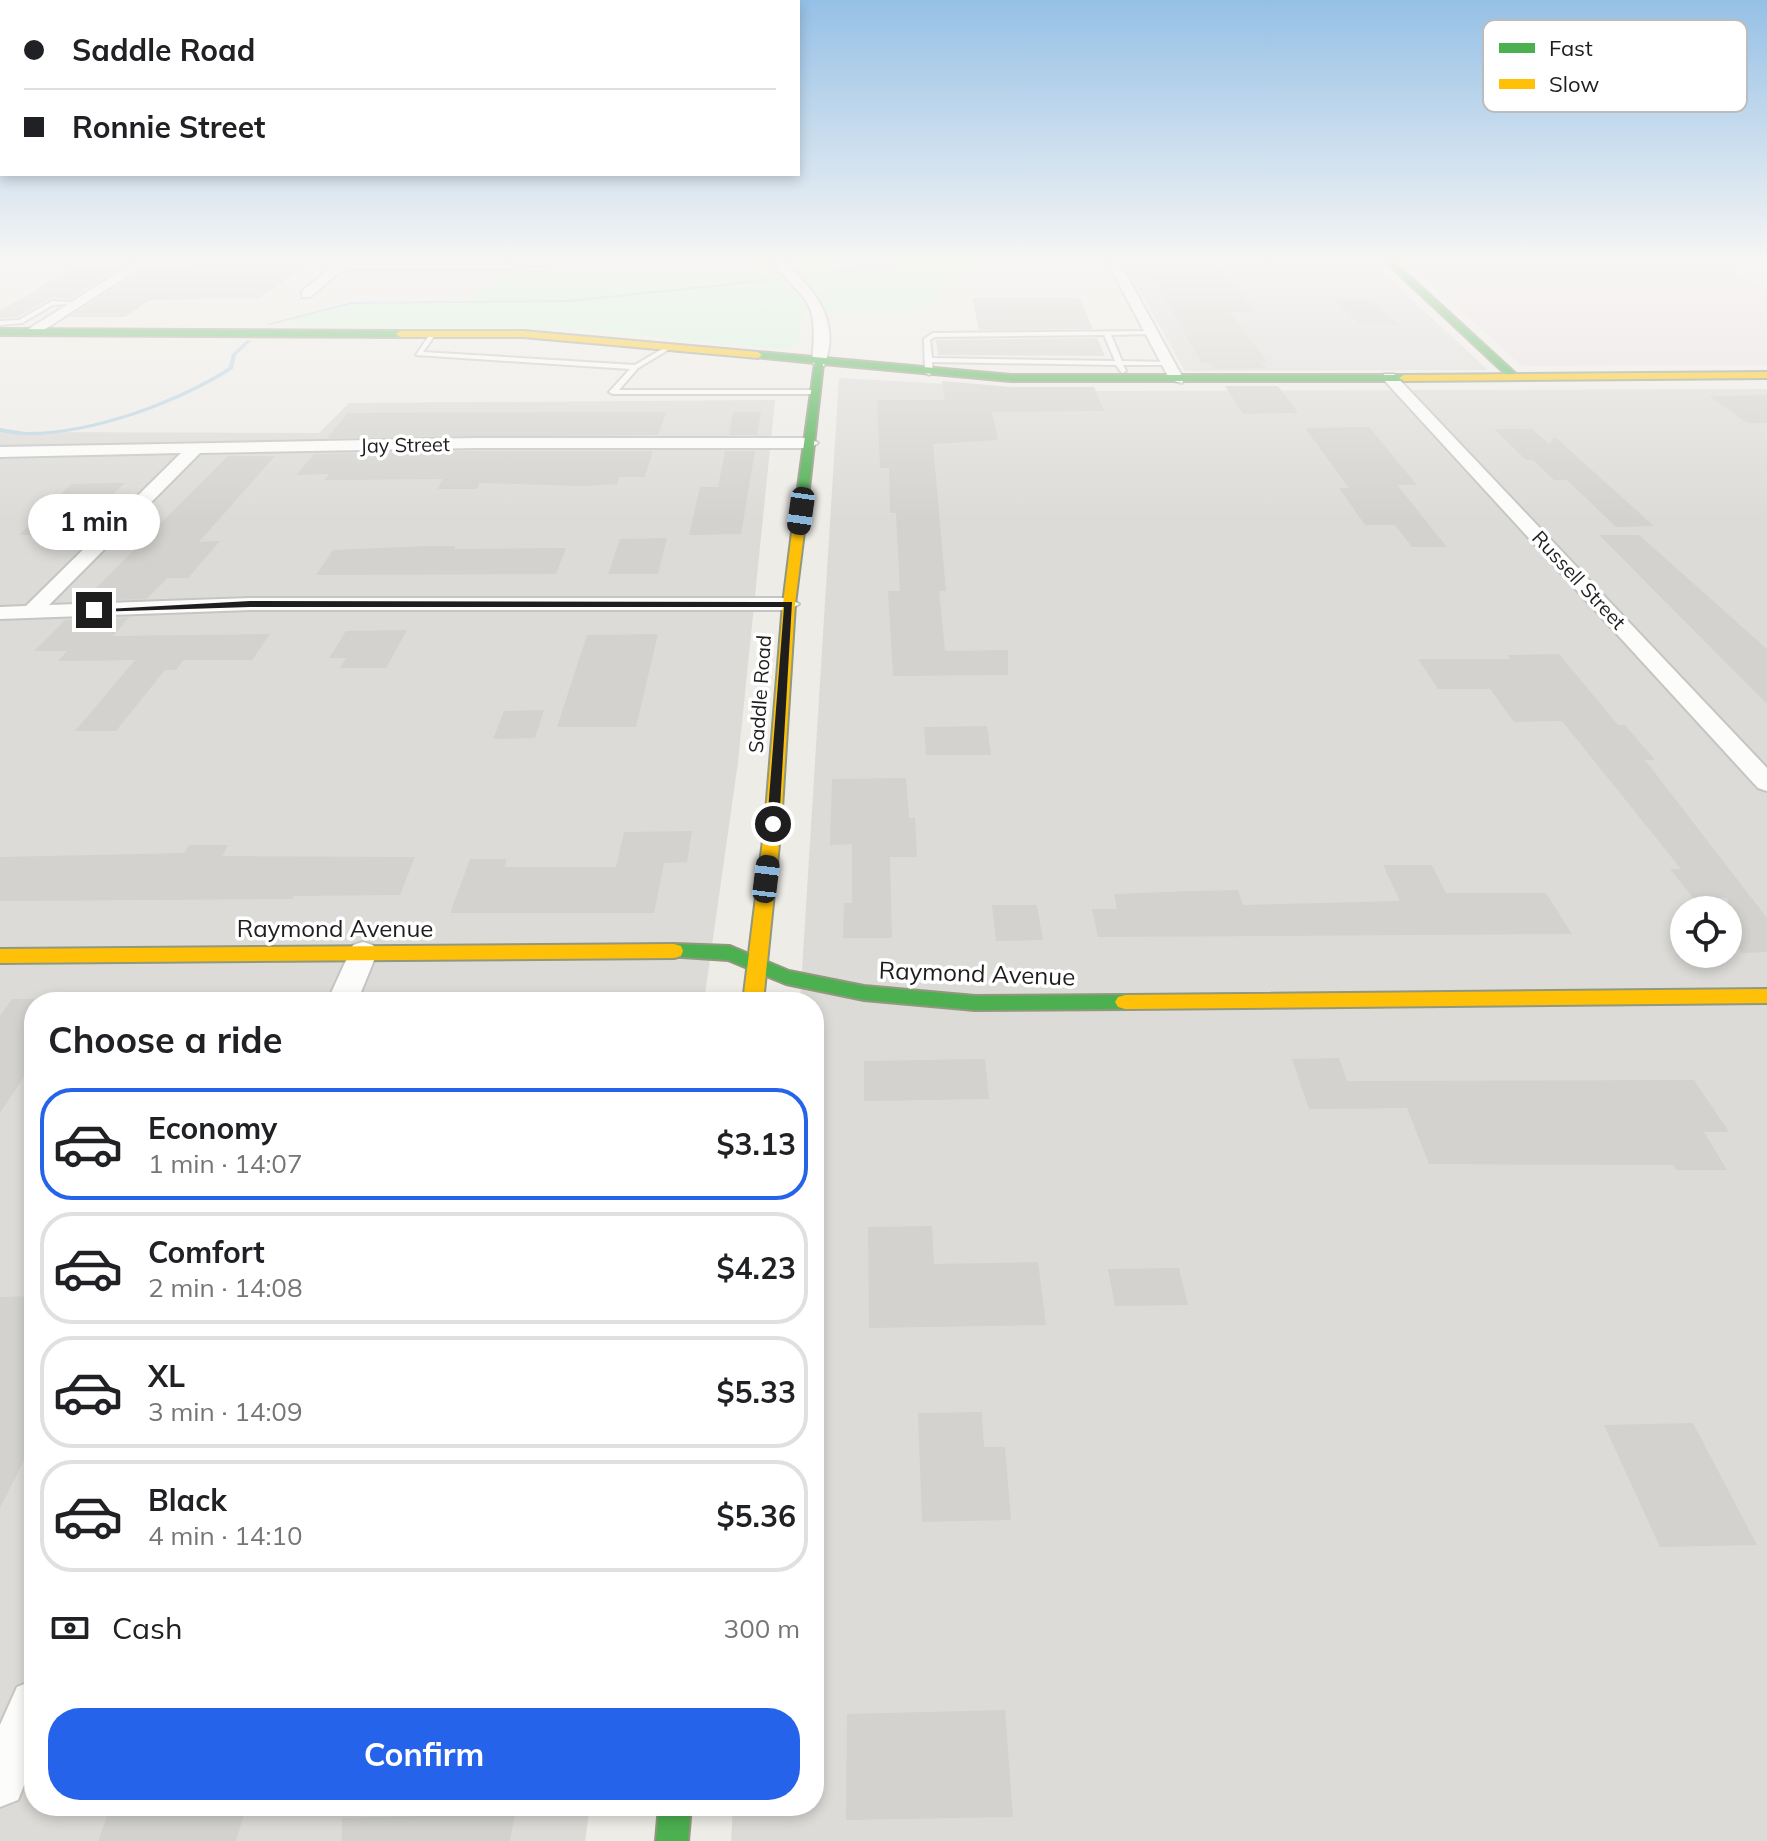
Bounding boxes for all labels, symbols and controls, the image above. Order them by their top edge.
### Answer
legend [1483,20,1747,112]
text: Saddle Road [72,31,255,69]
text: Fast [1549,34,1593,62]
text: Slow [1549,70,1599,98]
text: Ronnie Street [72,108,265,146]
street label: Jay Street [360,431,450,458]
car [786,486,816,536]
callout: 1 min [28,494,160,550]
text: 1 min [60,505,128,538]
street label: Russell Street [1527,525,1632,634]
route end [76,592,112,628]
street label: Saddle Road [743,634,776,754]
route start [755,806,791,842]
car [751,854,781,904]
map controls [1670,896,1742,968]
button: locate [1670,896,1742,968]
street label: Raymond Avenue [237,913,433,943]
street label: Raymond Avenue [878,955,1076,991]
text: Choose a ride [48,1017,282,1062]
icon: car [52,1108,124,1180]
text: Economy [148,1109,277,1147]
text: $3.13 [717,1125,796,1163]
text: 1 min · 14:07 [148,1147,303,1180]
icon: car [52,1232,124,1304]
text: Comfort [148,1233,265,1271]
text: $4.23 [717,1249,796,1287]
text: 2 min · 14:08 [148,1271,303,1304]
icon: car [52,1356,124,1428]
text: XL [148,1357,185,1395]
text: $5.33 [717,1373,796,1411]
text: 3 min · 14:09 [148,1395,303,1428]
icon: car [52,1480,124,1552]
text: Black [148,1481,227,1519]
text: $5.36 [717,1497,796,1535]
text: 4 min · 14:10 [148,1519,303,1552]
icon: cash [48,1606,92,1650]
text: Cash [112,1609,183,1647]
text: 300 m [724,1612,800,1645]
button: Confirm [48,1708,800,1800]

